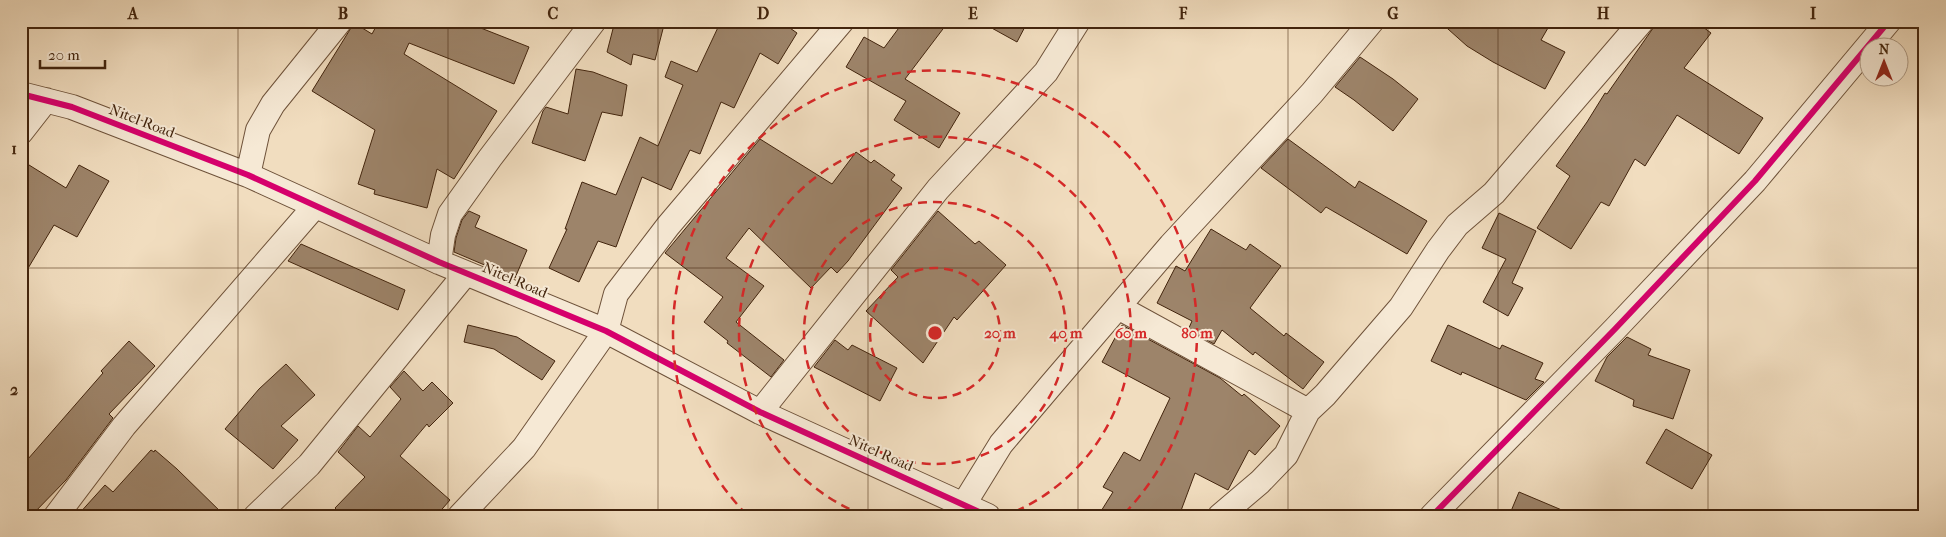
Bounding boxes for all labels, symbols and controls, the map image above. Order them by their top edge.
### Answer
text: A [127,4,139,23]
text: B [338,4,348,23]
text: C [548,4,559,23]
text: D [757,4,769,23]
text: E [968,4,978,23]
text: F [1178,4,1188,23]
text: G [1387,4,1399,23]
text: H [1597,4,1610,23]
text: I [1810,4,1817,23]
scale bar [40,38,105,70]
north arrow [1858,38,1908,88]
text: N [1879,41,1890,58]
text: 20 m [48,46,80,64]
street label: Nitel Road [107,100,178,142]
text: 1 [11,139,17,158]
street label: Nitel Road [480,258,551,302]
centre of rings [926,324,944,342]
text: 20 m [984,324,1016,342]
text: 40 m [1049,324,1083,342]
text: 60 m [1115,324,1148,342]
text: 80 m [1181,324,1213,342]
text: 2 [10,380,18,399]
street label: Nitel Road [846,431,917,476]

